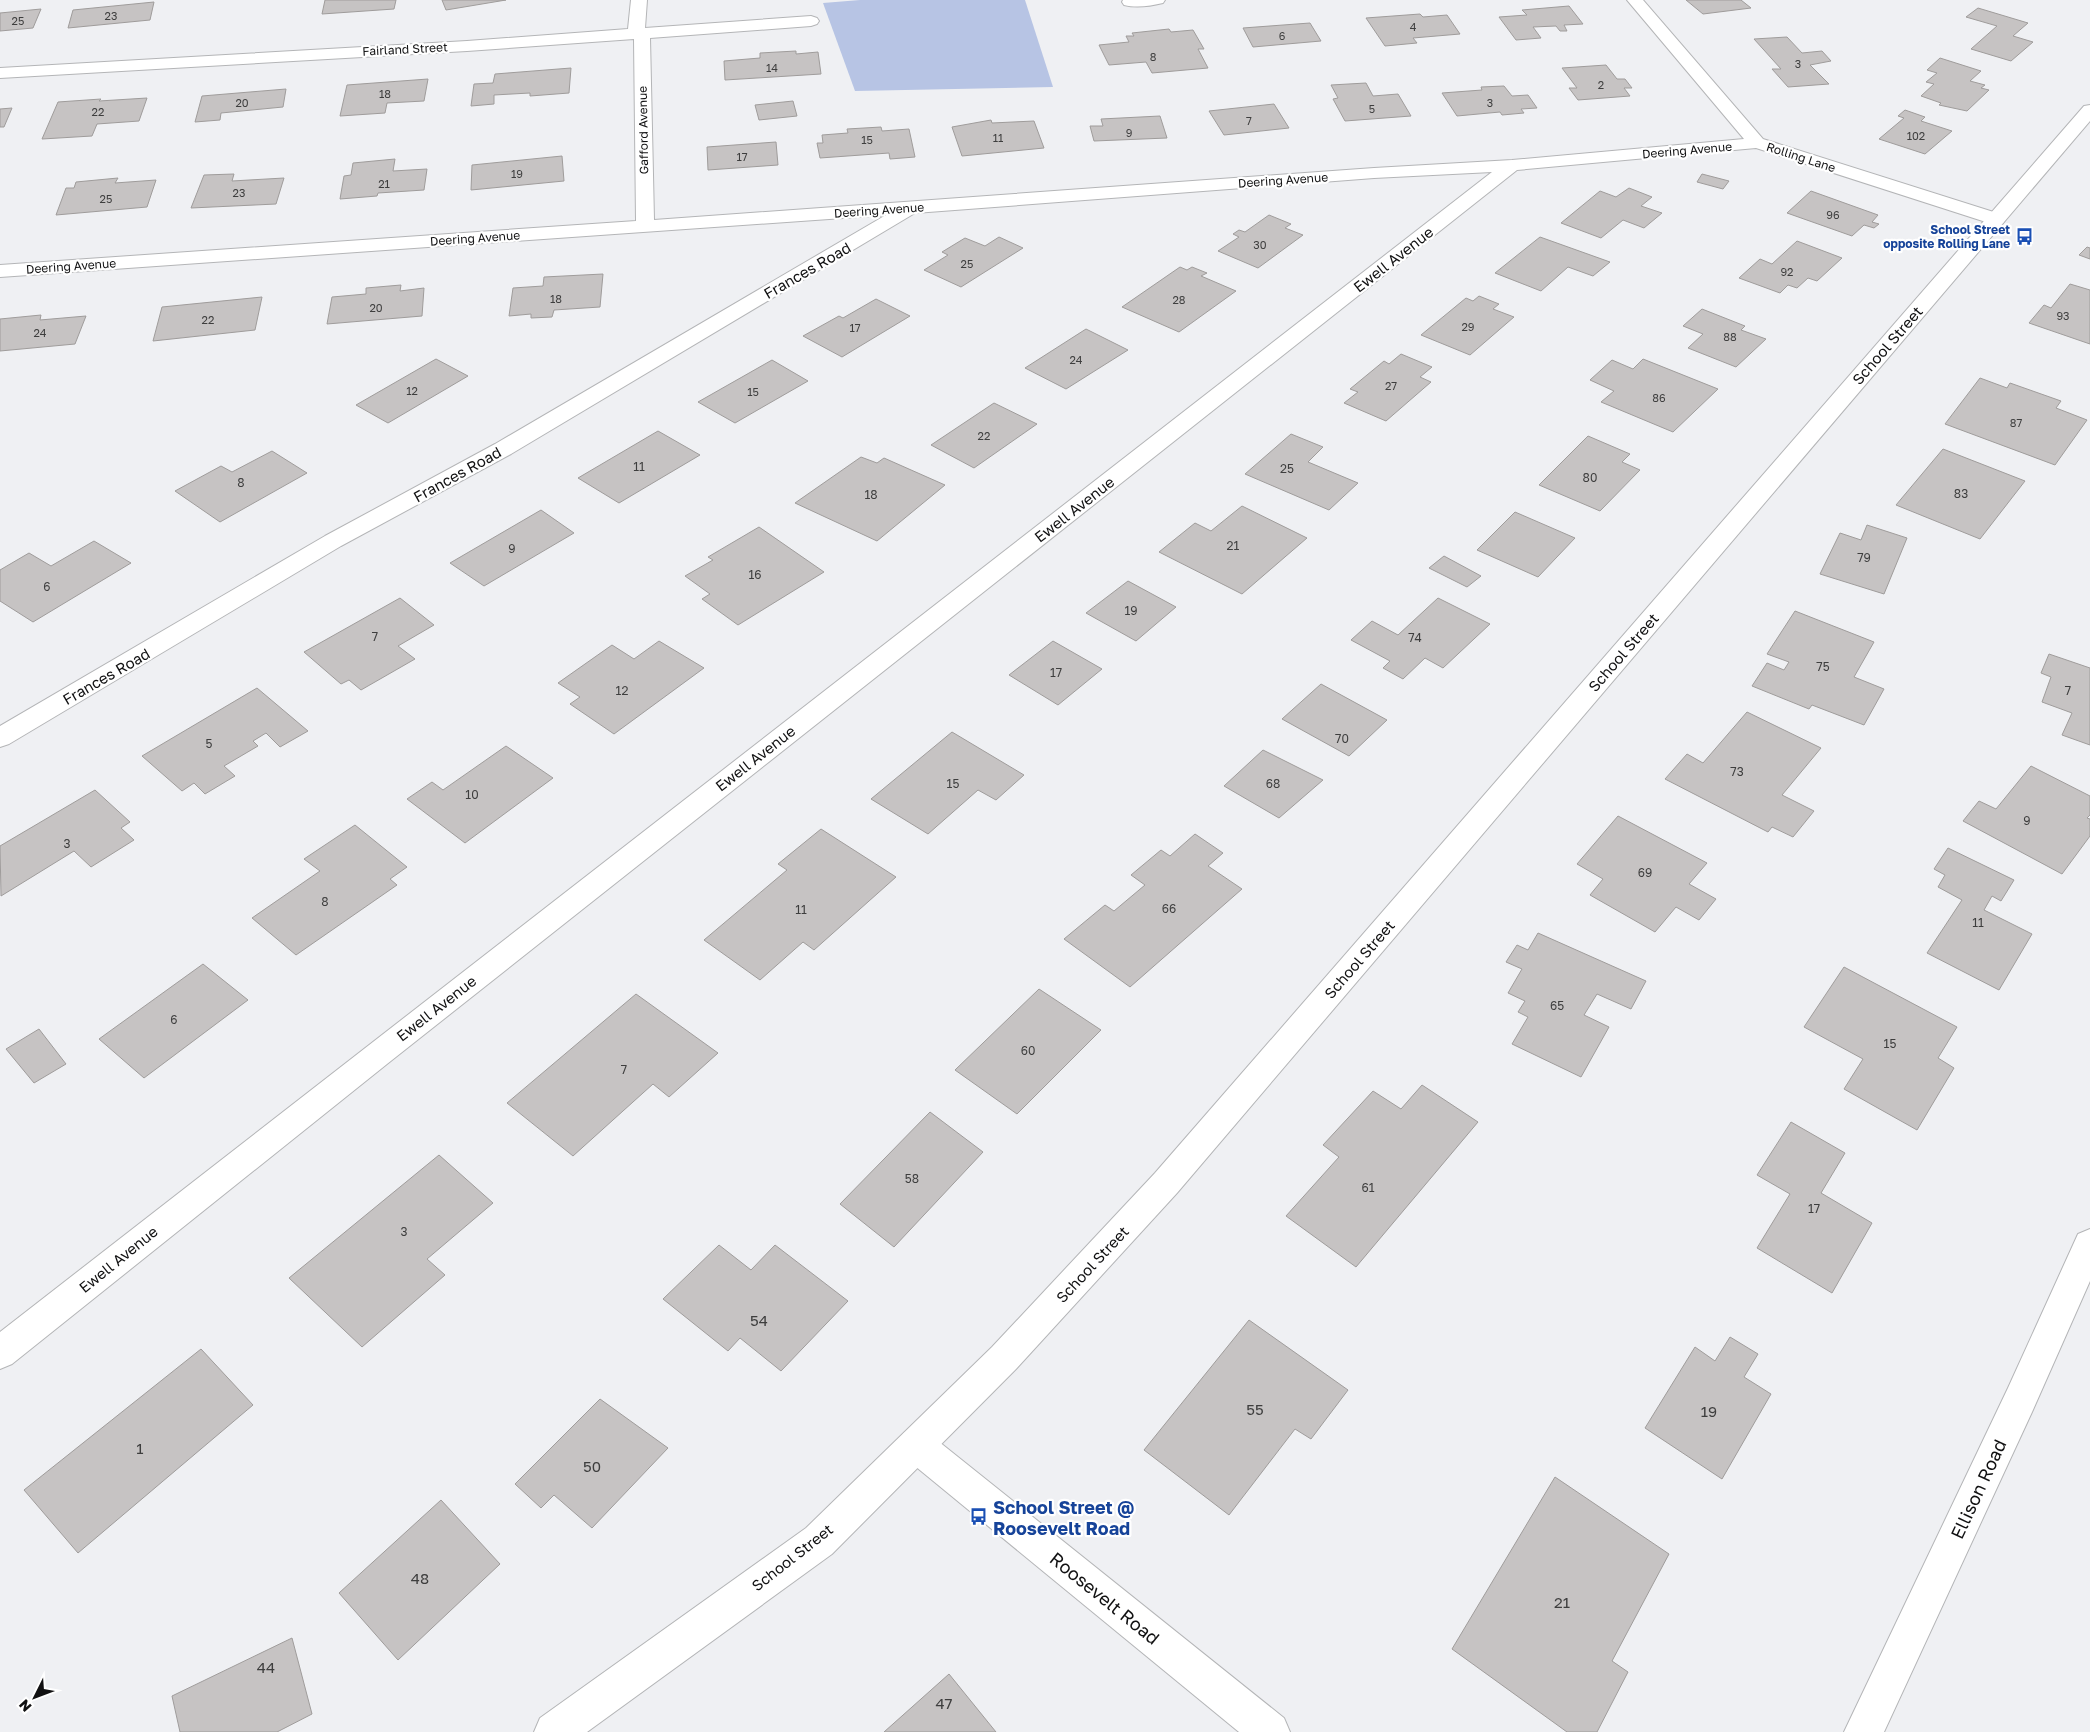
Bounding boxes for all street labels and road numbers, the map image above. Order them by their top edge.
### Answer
street label: Fairland Street [362,39,448,59]
street label: Gafford Avenue [635,86,651,174]
street label: Deering Avenue [1641,139,1733,161]
street label: Rolling Lane [1764,139,1838,175]
street label: Deering Avenue [1237,169,1329,191]
street label: Deering Avenue [833,199,925,221]
street label: Ewell Avenue [1350,222,1437,296]
street label: Deering Avenue [429,227,521,249]
street label: Frances Road [760,238,854,302]
street label: Deering Avenue [25,255,117,277]
street label: School Street [1848,302,1926,388]
street label: Frances Road [410,442,504,506]
street label: Ewell Avenue [1031,472,1118,546]
street label: School Street [1584,609,1662,695]
street label: Frances Road [59,644,153,708]
street label: Ewell Avenue [712,721,799,795]
street label: School Street [1320,916,1398,1002]
street label: Ewell Avenue [393,971,480,1045]
street label: Ewell Avenue [75,1222,161,1296]
street label: School Street [1052,1222,1132,1306]
street label: Ellison Road [1945,1436,2011,1542]
street label: School Street [748,1520,836,1594]
street label: Roosevelt Road [1046,1547,1164,1649]

